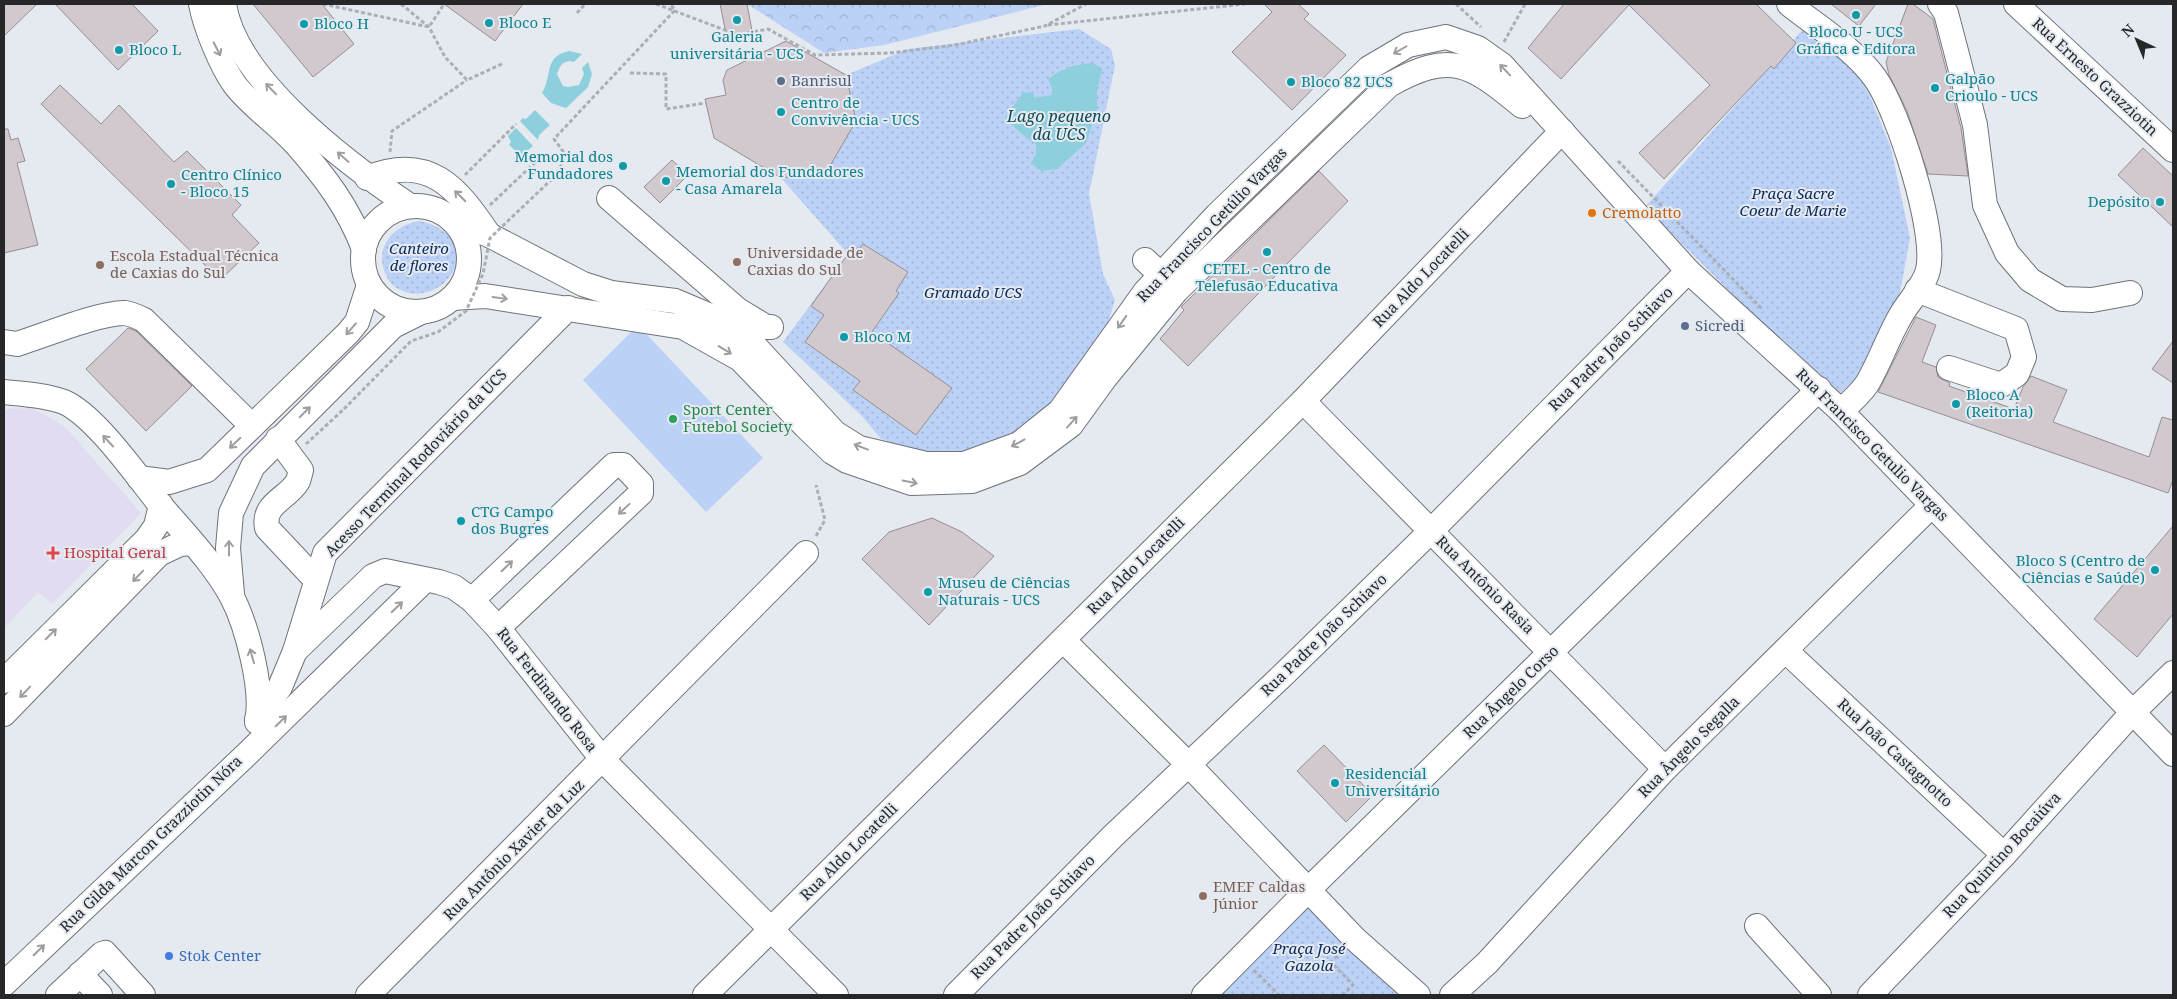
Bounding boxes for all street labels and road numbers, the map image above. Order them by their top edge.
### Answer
street label: Rua Ernesto Grazziotin [2029,13,2163,140]
street label: Rua Francisco Getúlio Vargas [1132,142,1291,306]
street label: Rua Aldo Locatelli [1368,223,1473,331]
street label: Rua Padre João Schiavo [1544,282,1677,415]
street label: Acesso Terminal Rodoviário da UCS [320,364,510,560]
street label: Rua Francisco Getulio Vargas [1792,364,1953,525]
street label: Rua Aldo Locatelli [1082,512,1188,618]
street label: Rua Antônio Rasia [1432,531,1539,638]
street label: Rua Padre João Schiavo [1256,569,1391,700]
street label: Rua Ferdinando Rosa [493,623,603,756]
street label: Rua Ângelo Corso [1458,640,1562,742]
street label: Rua Ângelo Segalla [1633,691,1743,801]
street label: Rua João Castagnotto [1834,694,1958,811]
street label: Rua Gilda Marcon Grazziotin Nóra [55,751,246,936]
street label: Rua Antônio Xavier da Luz [438,774,588,924]
street label: Rua Quintino Bocaiúva [1938,787,2065,921]
street label: Rua Aldo Locatelli [795,798,901,904]
street label: Rua Padre João Schiavo [966,850,1099,983]

